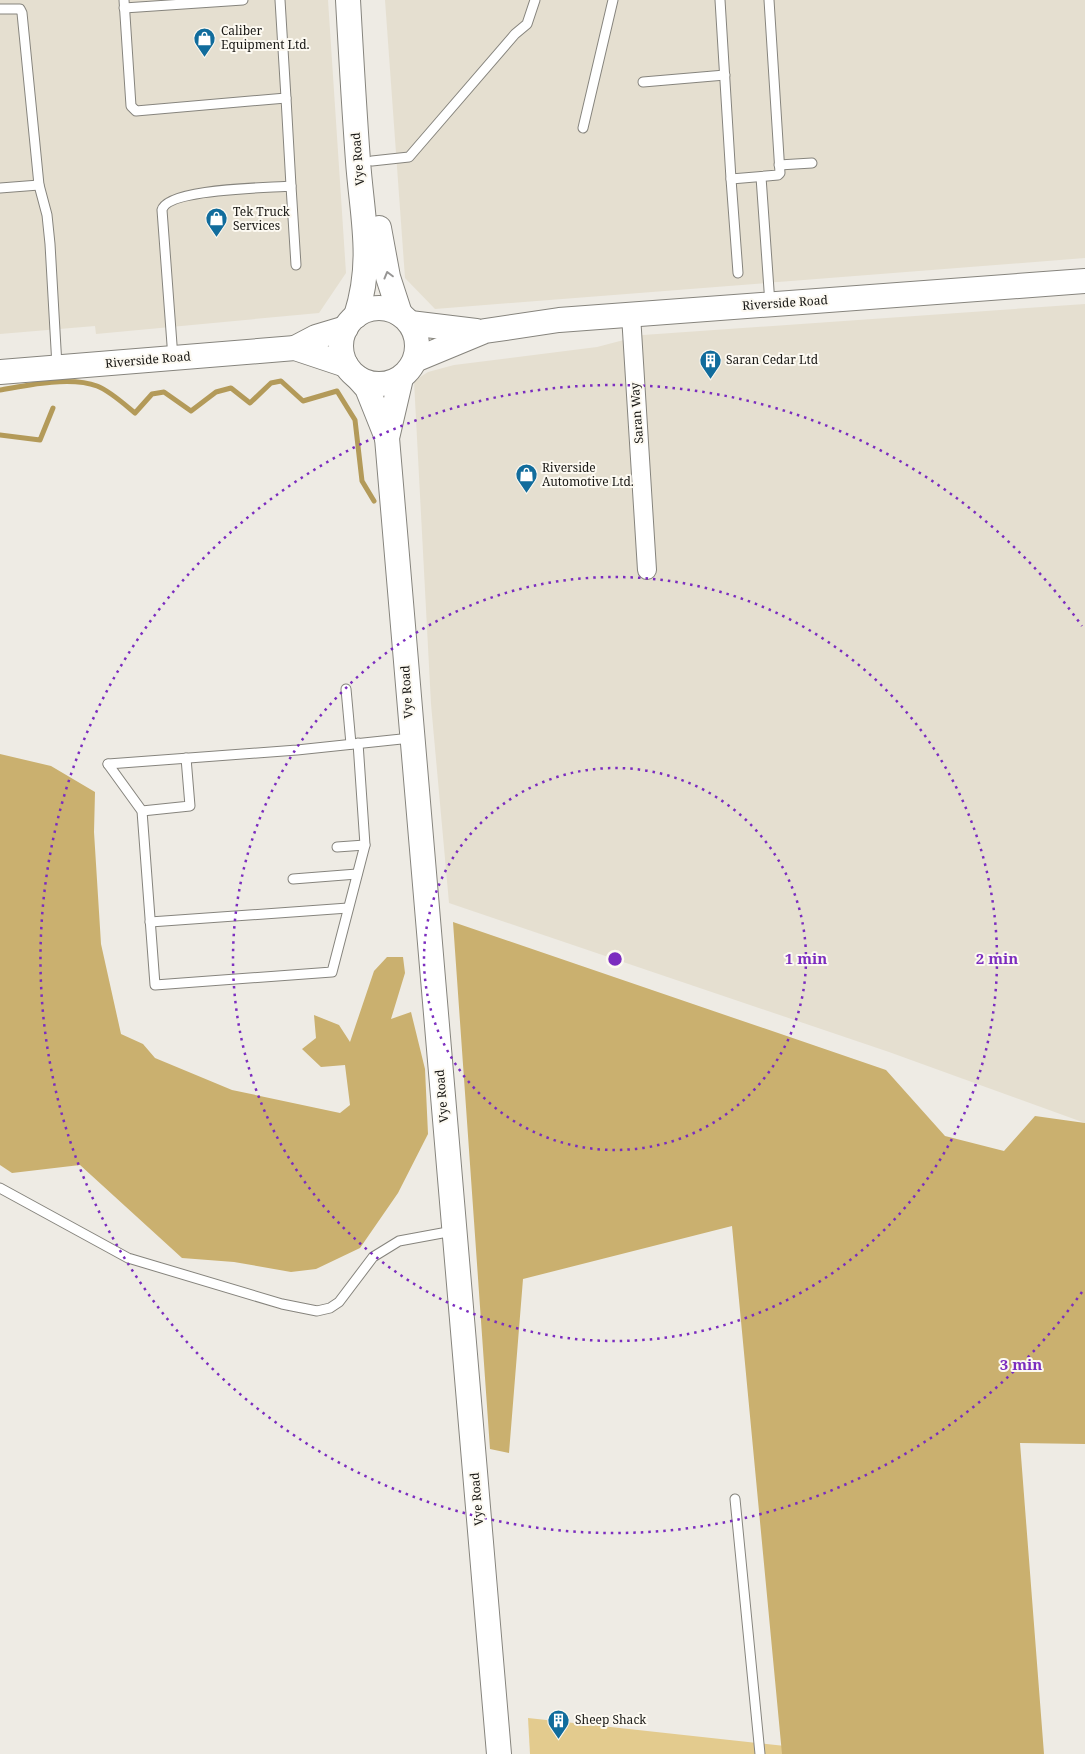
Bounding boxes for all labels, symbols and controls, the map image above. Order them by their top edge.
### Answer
place label: Caliber Equipment Ltd. [221,22,310,53]
shop icon: Caliber Equipment Ltd. [193,26,217,57]
street label: Vye Road [347,131,368,186]
place label: Tek Truck Services [233,203,291,234]
shop icon: Tek Truck Services [205,207,229,238]
one-way arrow [383,271,394,280]
street label: Riverside Road [742,291,829,314]
street label: Riverside Road [104,347,192,372]
building icon: Saran Cedar Ltd [698,348,722,379]
place label: Saran Cedar Ltd [726,351,819,368]
street label: Saran Way [626,382,647,444]
place label: Riverside Automotive Ltd. [542,459,634,490]
shop icon: Riverside Automotive Ltd. [514,463,538,494]
street label: Vye Road [396,664,417,719]
text: 1 min [785,948,827,968]
text: 2 min [976,948,1018,968]
centre of rings [606,950,624,968]
street label: Vye Road [431,1068,452,1123]
text: 3 min [1000,1354,1042,1374]
street label: Vye Road [466,1471,487,1526]
building icon: Sheep Shack [547,1708,571,1739]
place label: Sheep Shack [575,1711,647,1728]

